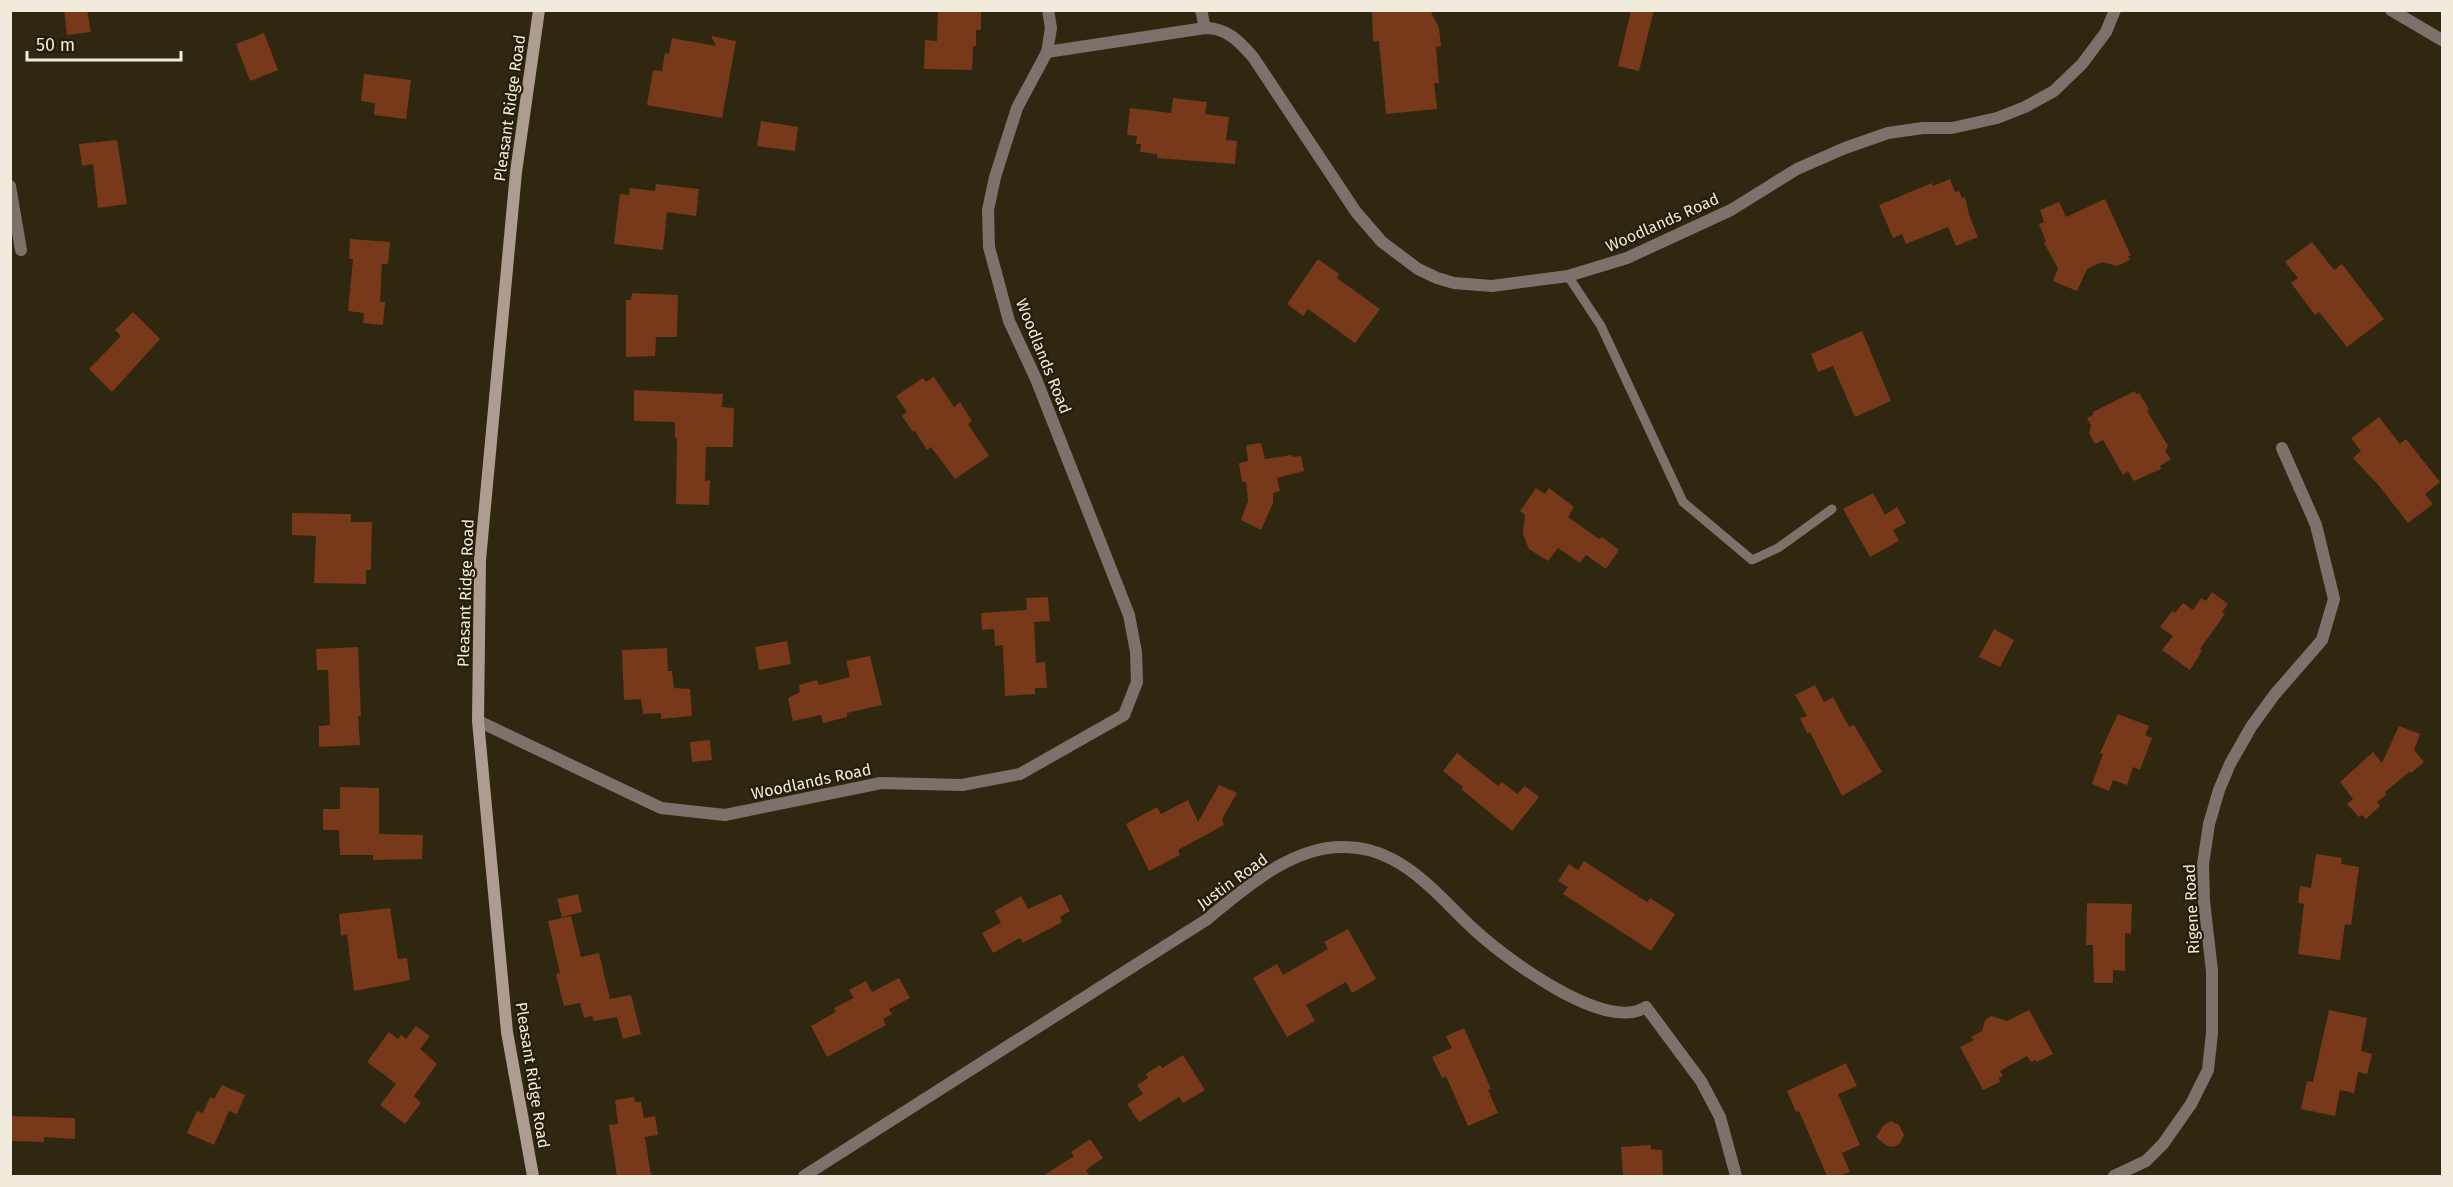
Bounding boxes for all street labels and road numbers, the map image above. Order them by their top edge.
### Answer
street label: Pleasant Ridge Road [490,33,529,183]
street label: Woodlands Road [1603,189,1722,256]
street label: Woodlands Road [1012,296,1075,416]
street label: Pleasant Ridge Road [453,519,478,667]
street label: Woodlands Road [749,759,873,803]
street label: Justin Road [1193,849,1271,913]
street label: Rigene Road [2180,863,2203,955]
street label: Pleasant Ridge Road [512,1001,553,1150]

